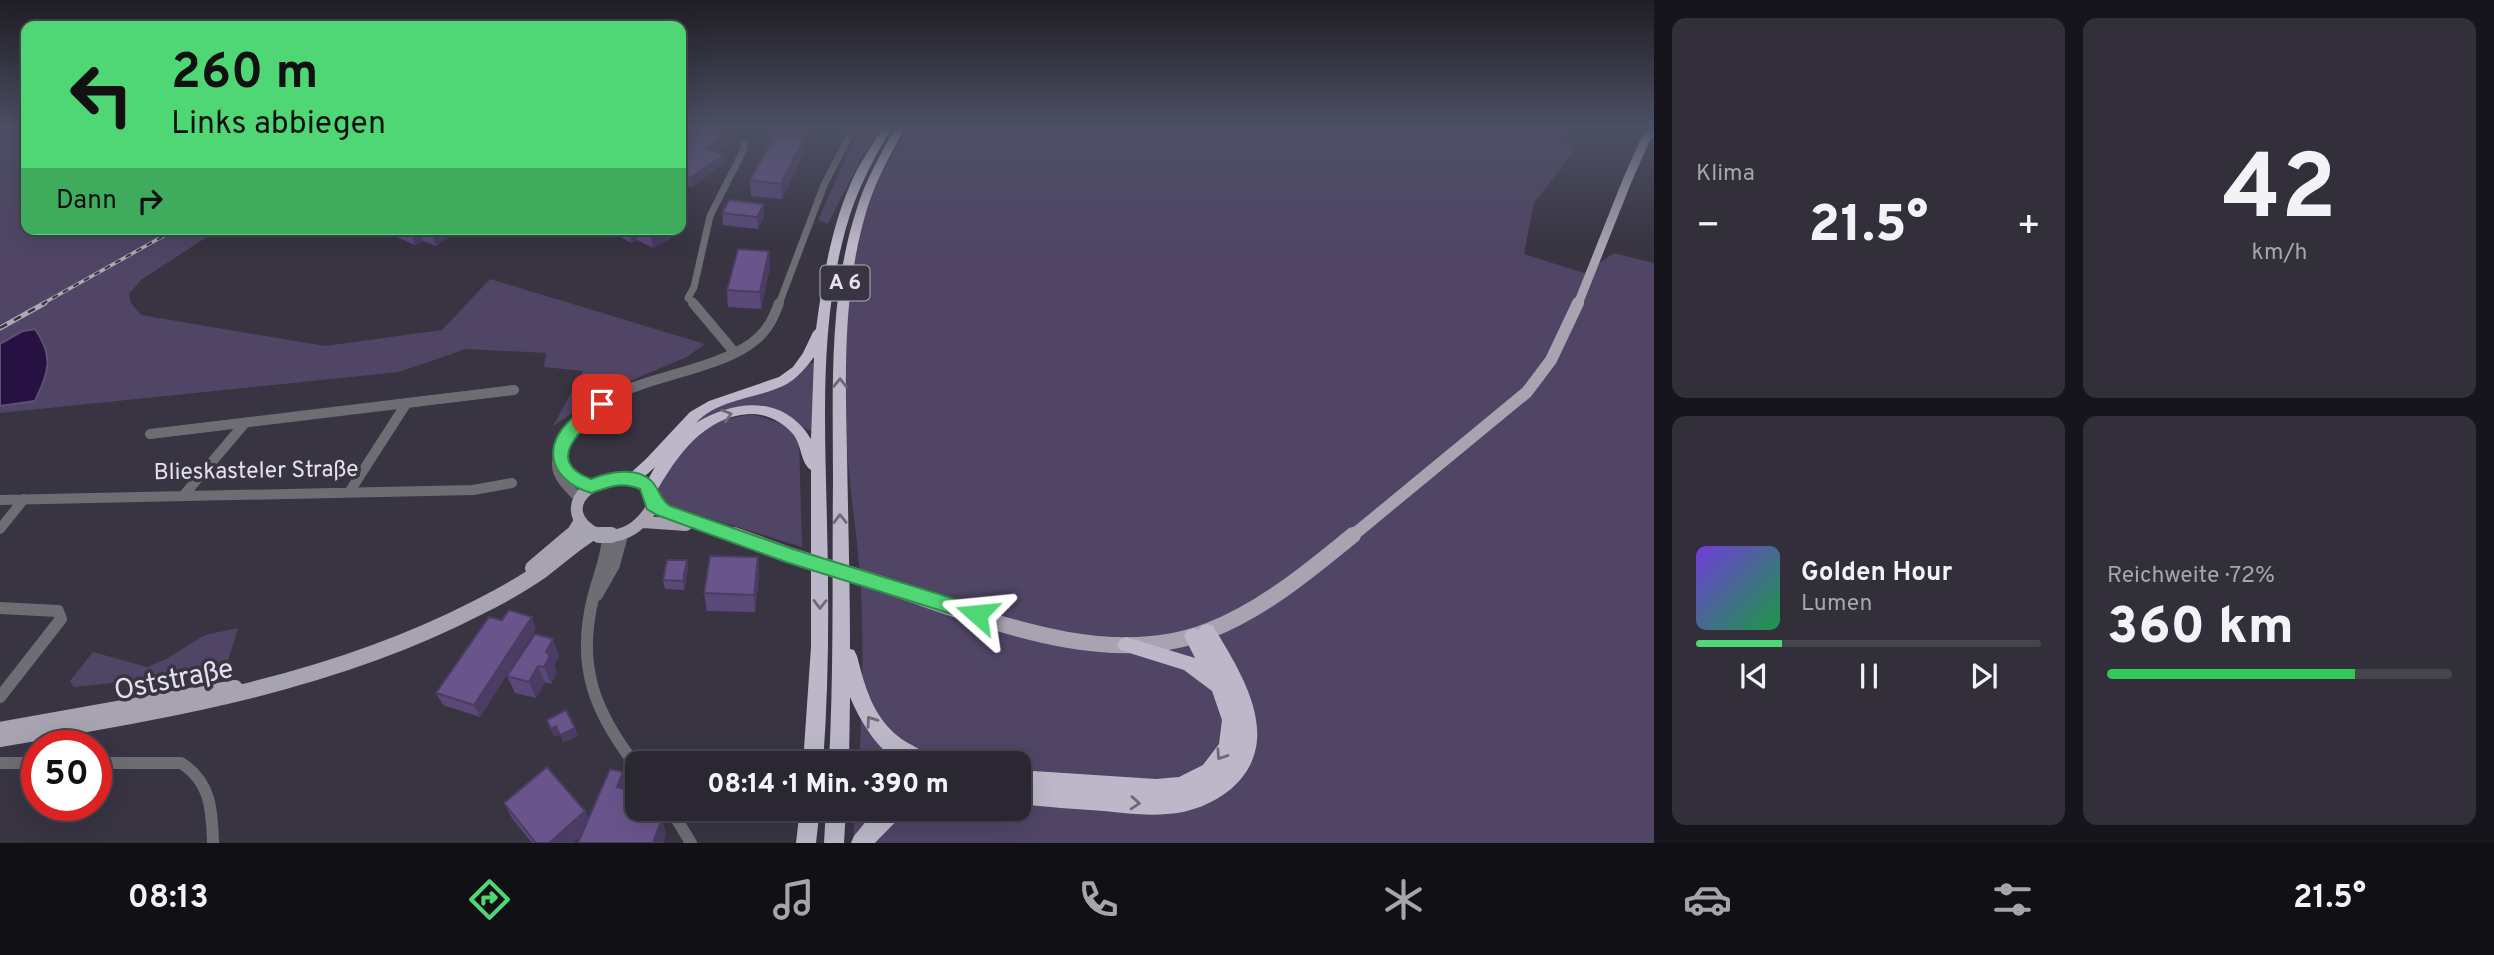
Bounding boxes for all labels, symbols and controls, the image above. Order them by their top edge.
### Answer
text: 260 m [171,44,318,106]
icon: left [56,49,147,140]
text: Links abbiegen [171,105,386,145]
text: 42 [2222,136,2337,251]
text: Klima [1696,160,1755,189]
icon: right [131,182,169,220]
text: Dann [56,185,117,218]
text: 21.5° [1809,194,1928,260]
text: − [1696,203,1721,252]
text: + [2016,203,2041,252]
text: km/h [2252,239,2307,268]
road number: A 6 [820,266,870,300]
pin [572,374,632,434]
one-way arrow [832,377,847,388]
icon: arrive [583,385,621,423]
one-way arrow [721,408,733,423]
street label: Blieskasteler Straße [153,456,359,488]
one-way arrow [832,513,848,523]
text: Golden Hour [1801,557,1952,590]
text: Reichweite · 72% [2107,562,2275,591]
position arrow [940,577,1014,651]
text: Lumen [1801,590,1872,619]
text: 360 km [2107,596,2294,662]
one-way arrow [812,600,828,610]
street label: Oststraße [111,652,237,710]
icon: previous [1735,657,1773,695]
icon: pause [1850,657,1888,695]
icon: next [1965,657,2003,695]
one-way arrow [867,716,879,729]
speed limit sign: 50 [21,730,112,821]
one-way arrow [1217,747,1230,760]
text: 08:14 · 1 Min. · 390 m [707,769,949,802]
one-way arrow [1130,795,1141,810]
icon: directions [465,875,514,924]
icon: music [769,875,818,924]
icon: phone [1074,875,1123,924]
icon: climate [1379,875,1428,924]
icon: car [1683,875,1732,924]
icon: filters [1988,875,2037,924]
text: 08:13 [128,879,209,919]
text: 21.5° [2293,879,2366,919]

